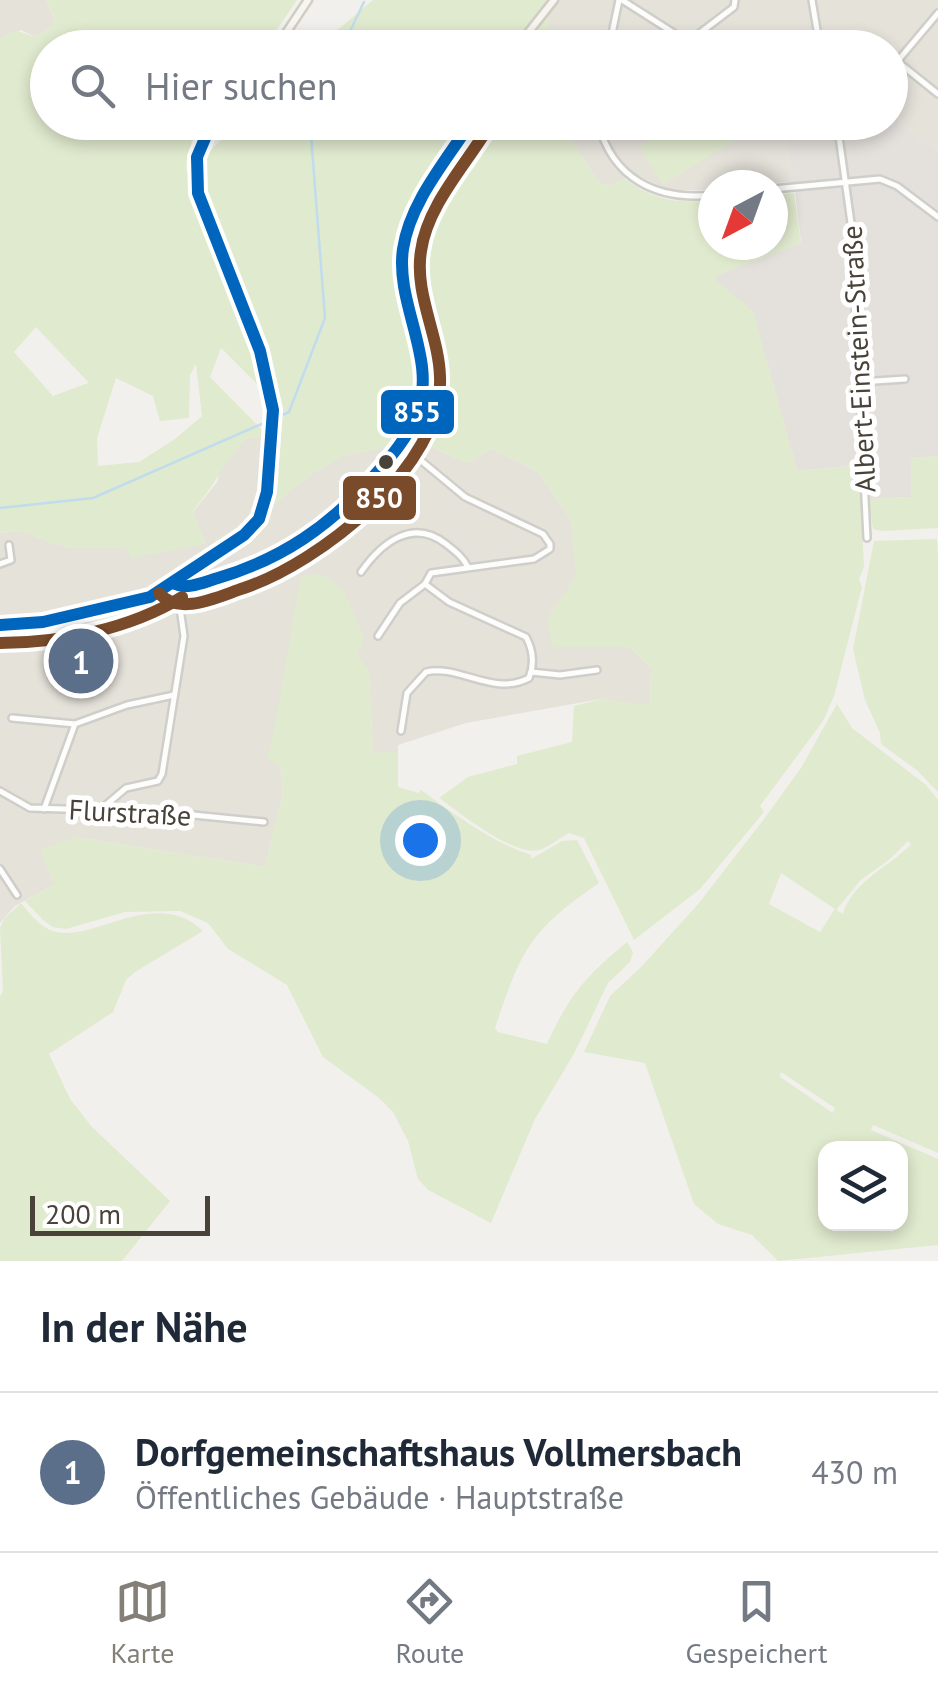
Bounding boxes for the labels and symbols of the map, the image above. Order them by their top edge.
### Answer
north arrow [698,170,788,260]
street label: Albert-Einstein-Straße [833,224,883,494]
line badge: 855 [379,388,456,436]
text: 855 [393,393,441,430]
unlabelled marker [376,452,396,472]
line badge: 850 [341,474,418,522]
text: 850 [355,479,403,516]
pin: 1 [48,624,114,698]
street label: Flurstraße [68,790,192,834]
your location [395,815,446,866]
scale bar [30,1191,210,1236]

